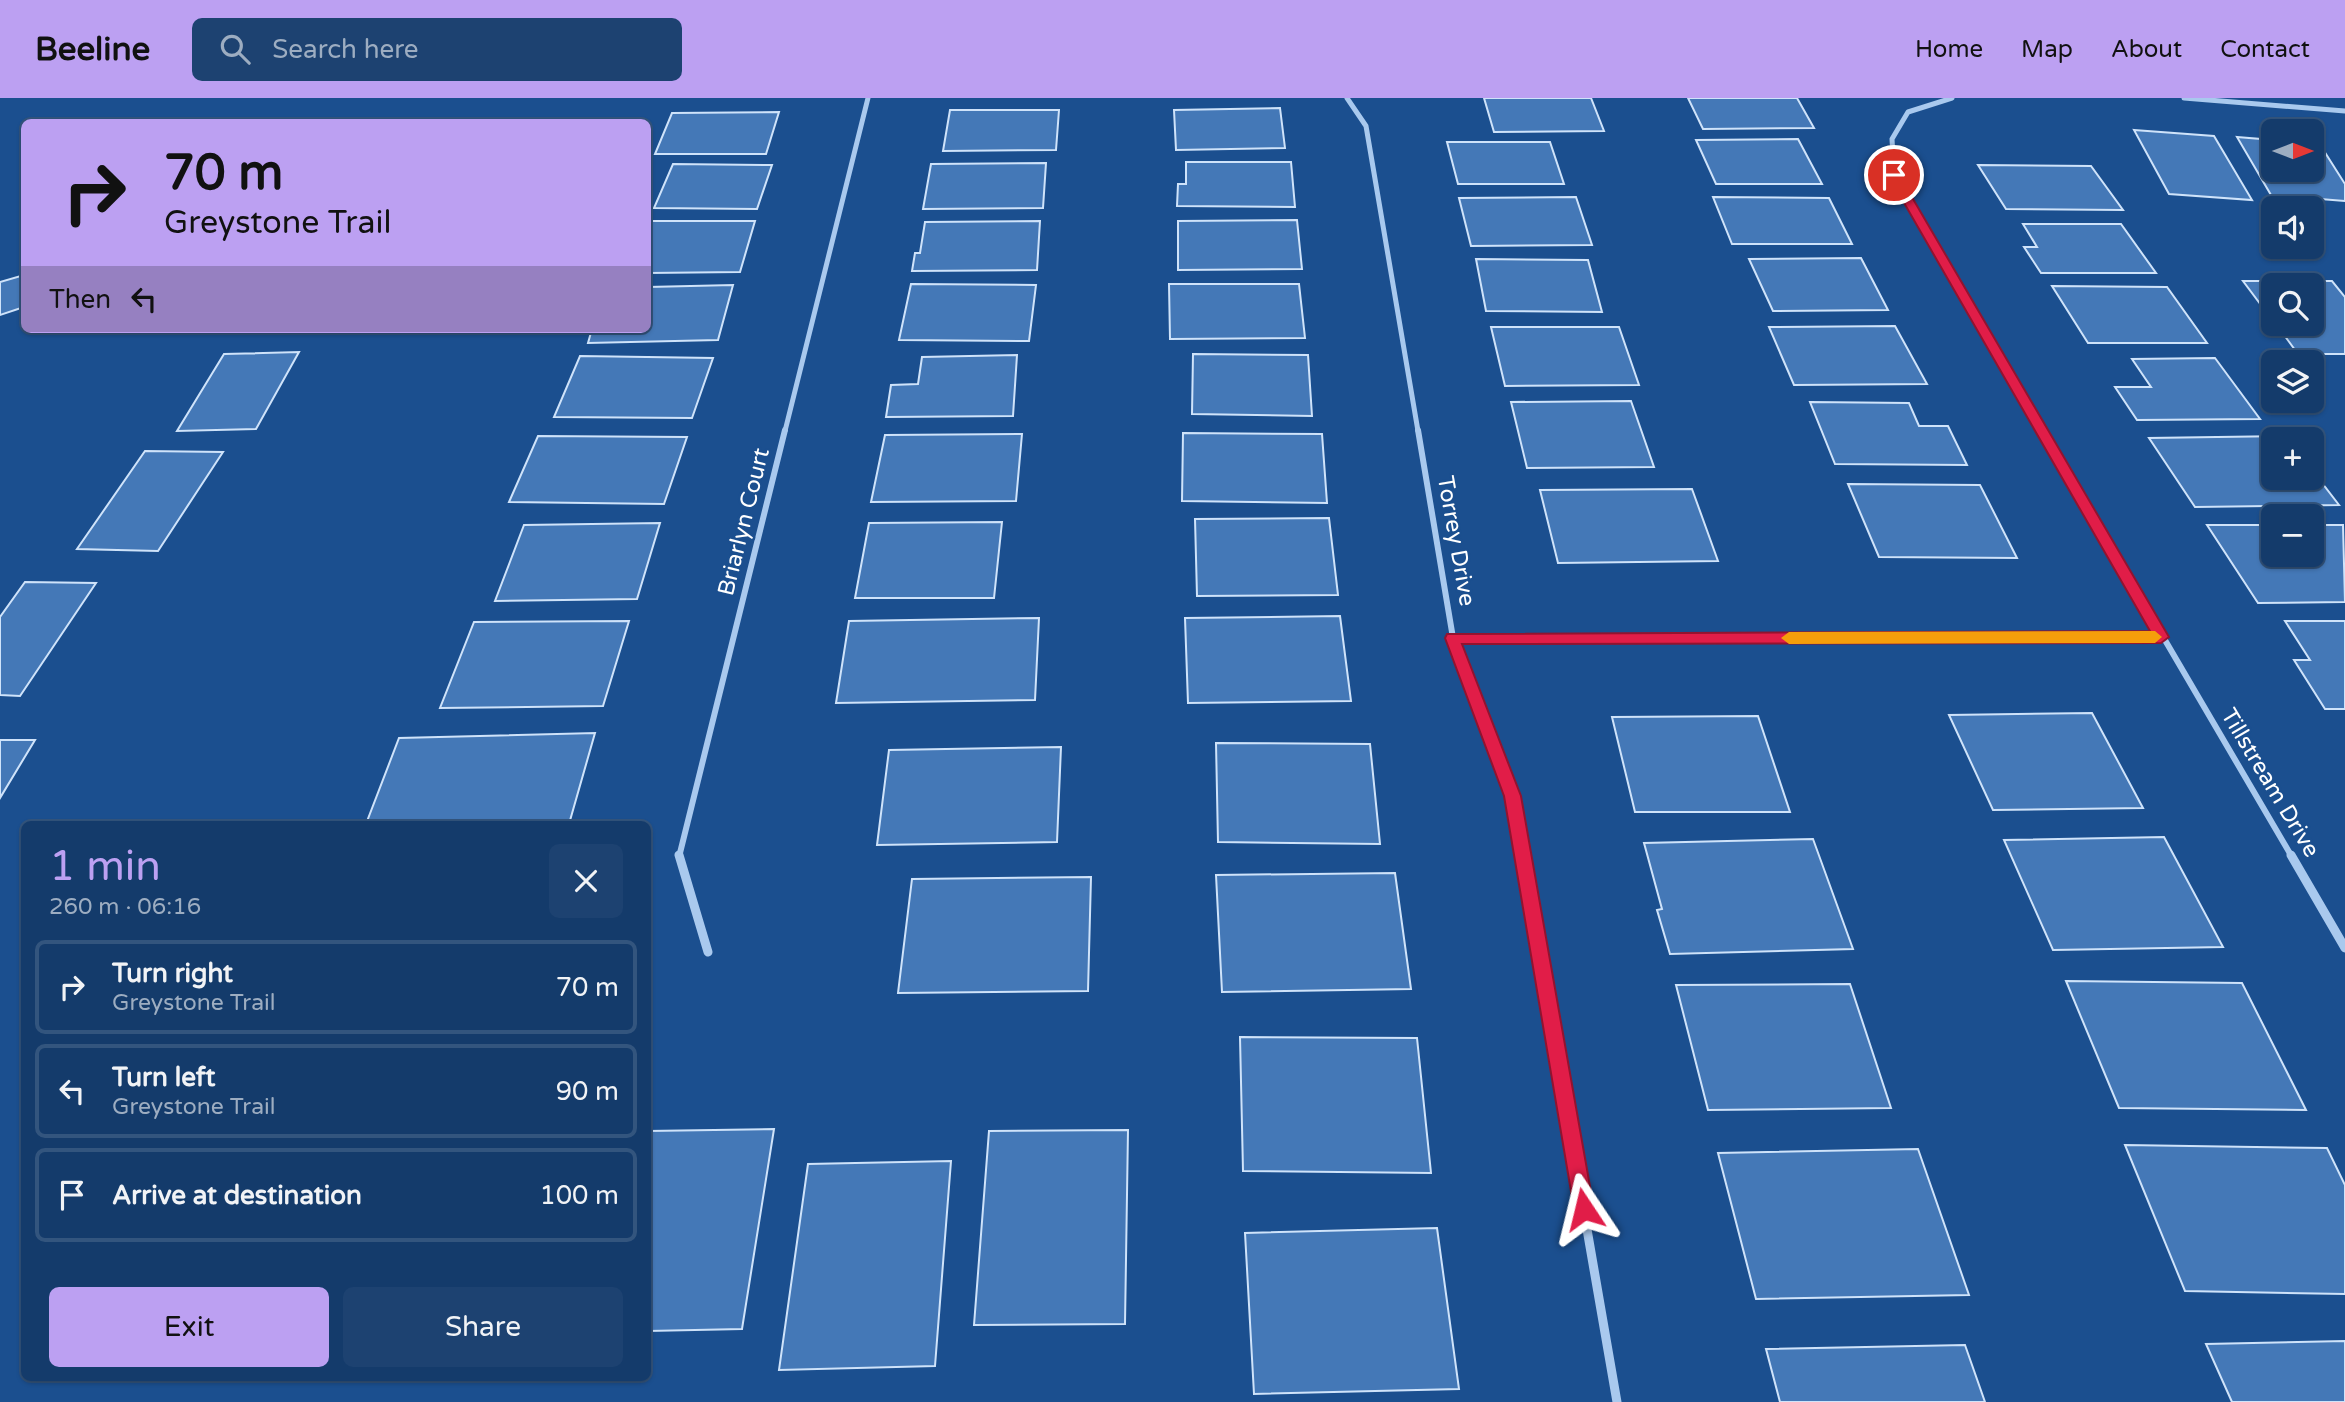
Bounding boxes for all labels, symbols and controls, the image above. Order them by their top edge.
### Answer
search box [192,18,682,81]
text: Beeline [35,30,150,69]
icon: search [216,30,254,68]
text: Search here [272,34,418,65]
text: Home [1915,35,1983,64]
text: Map [2021,35,2073,64]
text: About [2111,35,2182,64]
text: Contact [2220,35,2310,64]
north arrow [2261,119,2324,182]
map controls [2261,119,2324,567]
text: 70 m [164,144,283,203]
pin [1864,145,1924,205]
icon: right [49,147,140,238]
icon: arrive [1875,156,1913,194]
button: sound [2261,196,2324,259]
text: Greystone Trail [164,204,392,242]
button: search [2261,273,2324,336]
icon: left [125,280,163,318]
text: Then [49,284,111,315]
button: layers [2261,350,2324,413]
button: + [2261,427,2324,490]
street label: Briarlyn Court [712,445,776,599]
street label: Torrey Drive [1431,474,1481,608]
button: − [2261,504,2324,567]
street label: Tillstream Drive [2215,703,2325,863]
text: 1 min [49,841,161,892]
button: close [549,844,623,918]
text: 260 m · 06:16 [49,893,201,921]
text: Turn right [112,958,233,989]
icon: right [53,968,91,1006]
text: 70 m [556,972,619,1003]
text: Greystone Trail [112,989,276,1017]
text: Turn left [112,1062,215,1093]
icon: left [53,1072,91,1110]
text: 90 m [556,1076,619,1107]
text: Greystone Trail [112,1093,276,1121]
position arrow [1547,1172,1621,1246]
icon: arrive [53,1176,91,1214]
text: Arrive at destination [112,1180,362,1211]
text: 100 m [539,1180,619,1211]
button: Exit [49,1287,329,1367]
button: Share [343,1287,623,1367]

